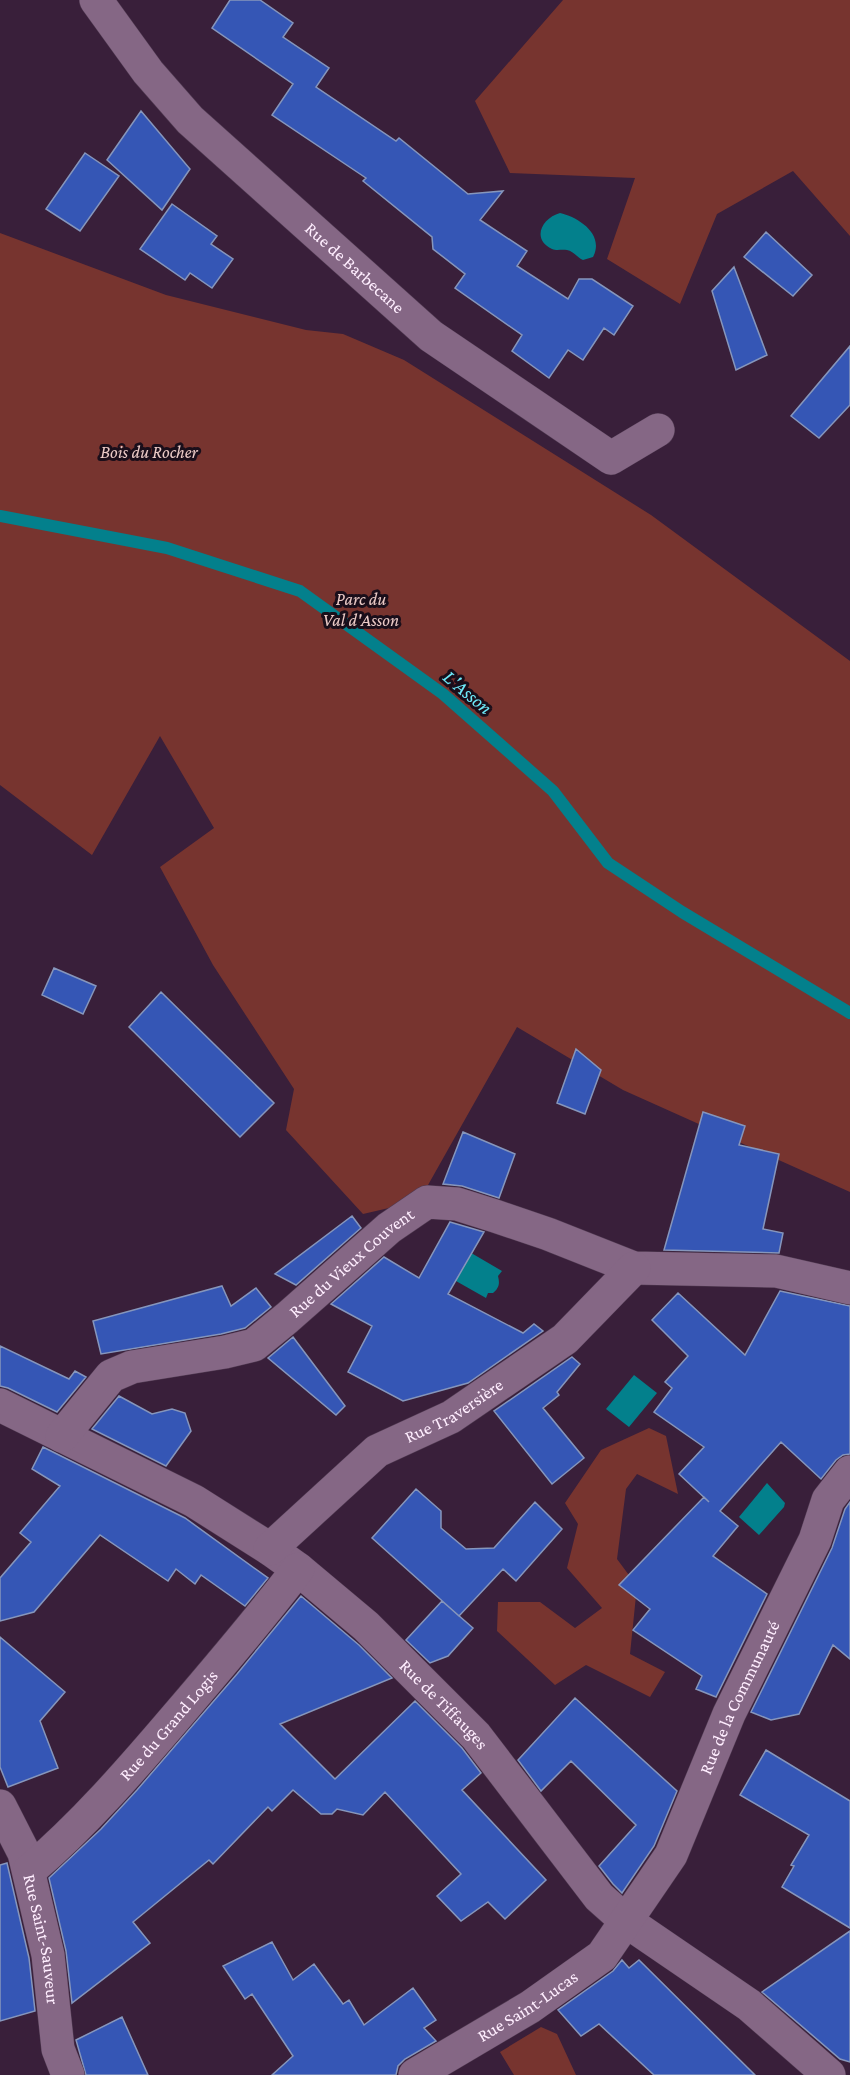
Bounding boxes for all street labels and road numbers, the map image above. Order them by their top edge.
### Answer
street label: Rue de Barbecane [301,218,409,317]
street label: Rue du Vieux Couvent [285,1203,418,1321]
street label: Rue Traversière [401,1374,507,1447]
street label: Rue de la Communauté [695,1617,784,1777]
street label: Rue de Tiffauges [395,1655,492,1753]
street label: Rue du Grand Logis [115,1666,222,1785]
street label: Rue Saint-Sauveur [19,1872,63,2006]
street label: Rue Saint-Lucas [474,1966,582,2046]

